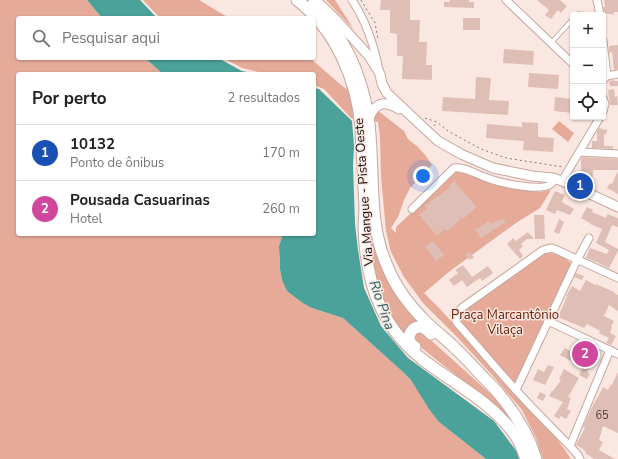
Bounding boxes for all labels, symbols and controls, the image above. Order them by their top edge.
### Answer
map controls [570,12,606,120]
button: + [570,12,606,48]
search box [16,16,316,60]
icon: search [30,27,52,49]
text: Pesquisar aqui [62,28,160,48]
button: − [570,48,606,84]
button: locate [570,84,606,120]
text: Por perto [32,87,107,110]
text: 2 resultados [228,89,300,107]
street label: Via Mangue - Pista Oeste [350,117,378,268]
text: 10132 [70,134,115,154]
text: 1 [41,144,49,162]
text: 170 m [262,144,300,162]
text: Ponto de ônibus [70,154,164,172]
your location [413,166,433,186]
pin: 1 [567,171,593,201]
text: Pousada Casuarinas [70,190,210,210]
text: 2 [41,200,49,218]
text: 260 m [262,200,300,218]
text: Hotel [70,210,102,228]
water label: Rio Pina [365,278,399,332]
park label: Praça Marcantônio Vilaça [451,306,559,339]
pin: 2 [572,339,598,369]
house number: 65 [595,408,609,423]

